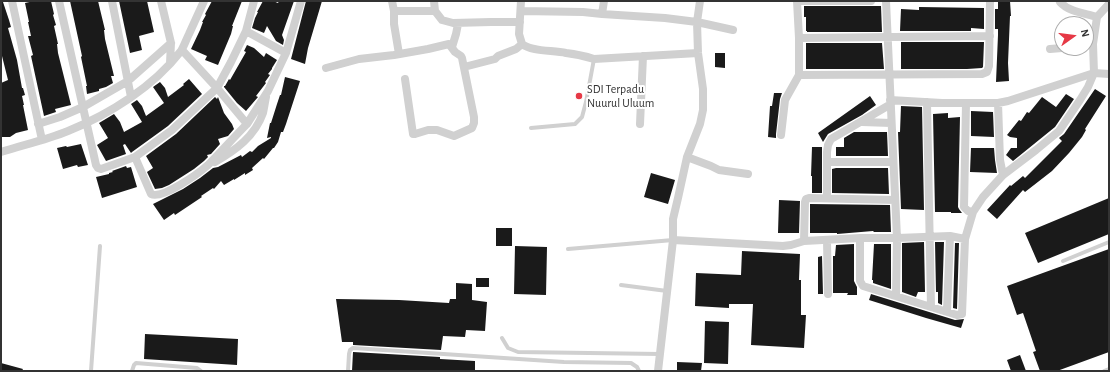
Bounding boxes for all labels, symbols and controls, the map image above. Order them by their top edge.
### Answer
north arrow [1054,16,1094,56]
text: N [1079,28,1091,38]
place label: SDI Terpadu Nuurul Uluum [587,82,654,110]
marker: SDI Terpadu Nuurul Uluum [574,91,584,101]

